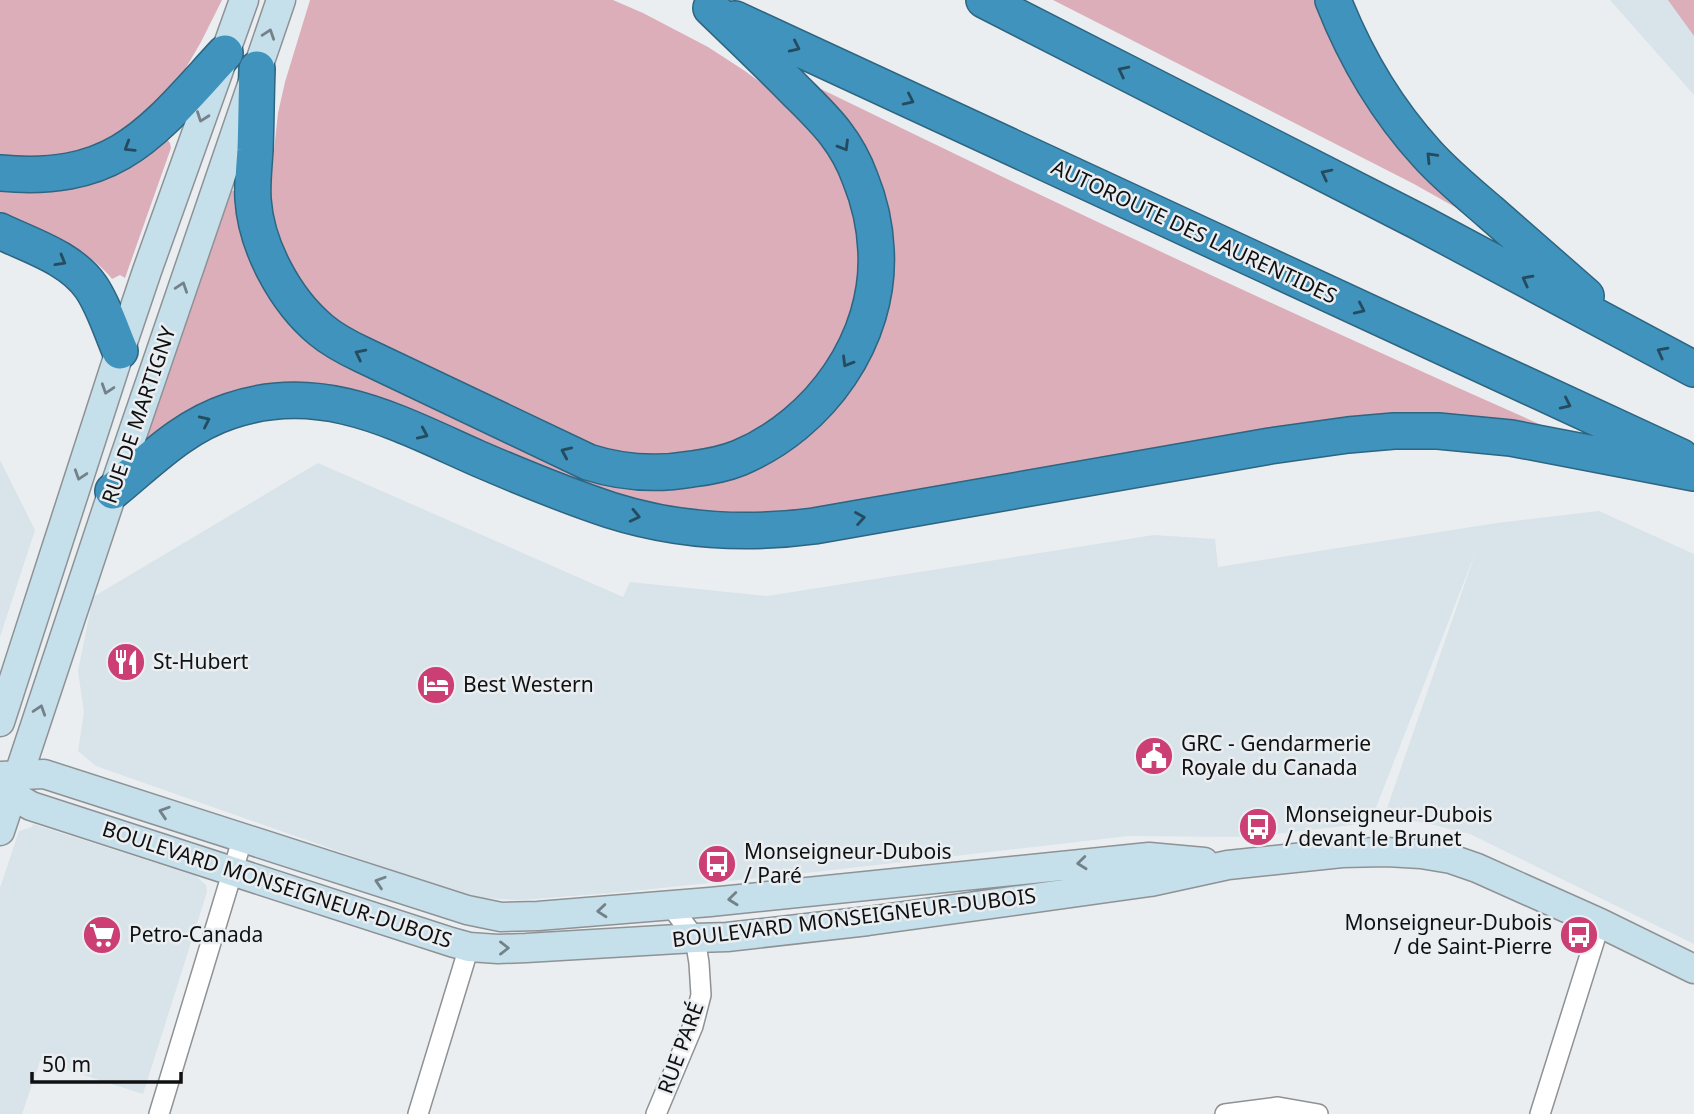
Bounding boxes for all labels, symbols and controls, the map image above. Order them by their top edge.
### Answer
one-way arrow [261,29,275,41]
one-way arrow [788,39,800,53]
one-way arrow [1118,65,1130,79]
one-way arrow [902,92,914,106]
one-way arrow [196,111,210,123]
one-way arrow [836,138,849,151]
one-way arrow [123,139,136,152]
street label: AUTOROUTE DES LAURENTIDES [1047,153,1342,310]
one-way arrow [1426,153,1439,166]
one-way arrow [1320,169,1333,183]
one-way arrow [53,253,66,266]
one-way arrow [1522,275,1534,288]
one-way arrow [174,281,188,294]
one-way arrow [1353,300,1365,314]
street label: RUE DE MARTIGNY [95,322,182,507]
one-way arrow [1657,347,1669,361]
one-way arrow [355,349,367,363]
one-way arrow [843,355,856,368]
one-way arrow [101,382,115,395]
one-way arrow [1559,396,1572,410]
one-way arrow [198,415,210,429]
one-way arrow [416,426,428,440]
one-way arrow [560,446,573,460]
one-way arrow [74,469,89,481]
one-way arrow [629,508,641,523]
one-way arrow [854,511,866,526]
restaurant icon: St-Hubert [105,641,147,683]
place label: St-Hubert [153,647,249,675]
hotel icon: Best Western [415,664,457,706]
place label: Best Western [463,670,594,698]
one-way arrow [32,704,46,716]
place label: GRC - Gendarmerie Royale du Canada [1181,729,1371,781]
public building icon: GRC - Gendarmerie Royale du Canada [1133,735,1175,777]
place label: Monseigneur-Dubois / devant le Brunet [1285,800,1493,852]
one-way arrow [158,806,170,820]
bus stop icon: Monseigneur-Dubois / devant le Brunet [1237,806,1279,848]
street label: BOULEVARD MONSEIGNEUR-DUBOIS [99,814,456,954]
place label: Monseigneur-Dubois / Paré [744,837,952,889]
bus stop icon: Monseigneur-Dubois / Paré [696,843,738,885]
one-way arrow [1076,856,1087,871]
one-way arrow [374,876,387,890]
street label: BOULEVARD MONSEIGNEUR-DUBOIS [670,881,1037,953]
one-way arrow [728,892,739,907]
one-way arrow [596,903,607,918]
place label: Monseigneur-Dubois / de Saint-Pierre [1344,908,1552,960]
supermarket icon: Petro-Canada [81,914,123,956]
bus stop icon: Monseigneur-Dubois / de Saint-Pierre [1558,914,1600,956]
place label: Petro-Canada [129,920,263,948]
one-way arrow [499,940,509,956]
street label: RUE PARÉ [651,998,710,1097]
scale bar [32,1040,180,1084]
text: 50 m [42,1050,91,1078]

